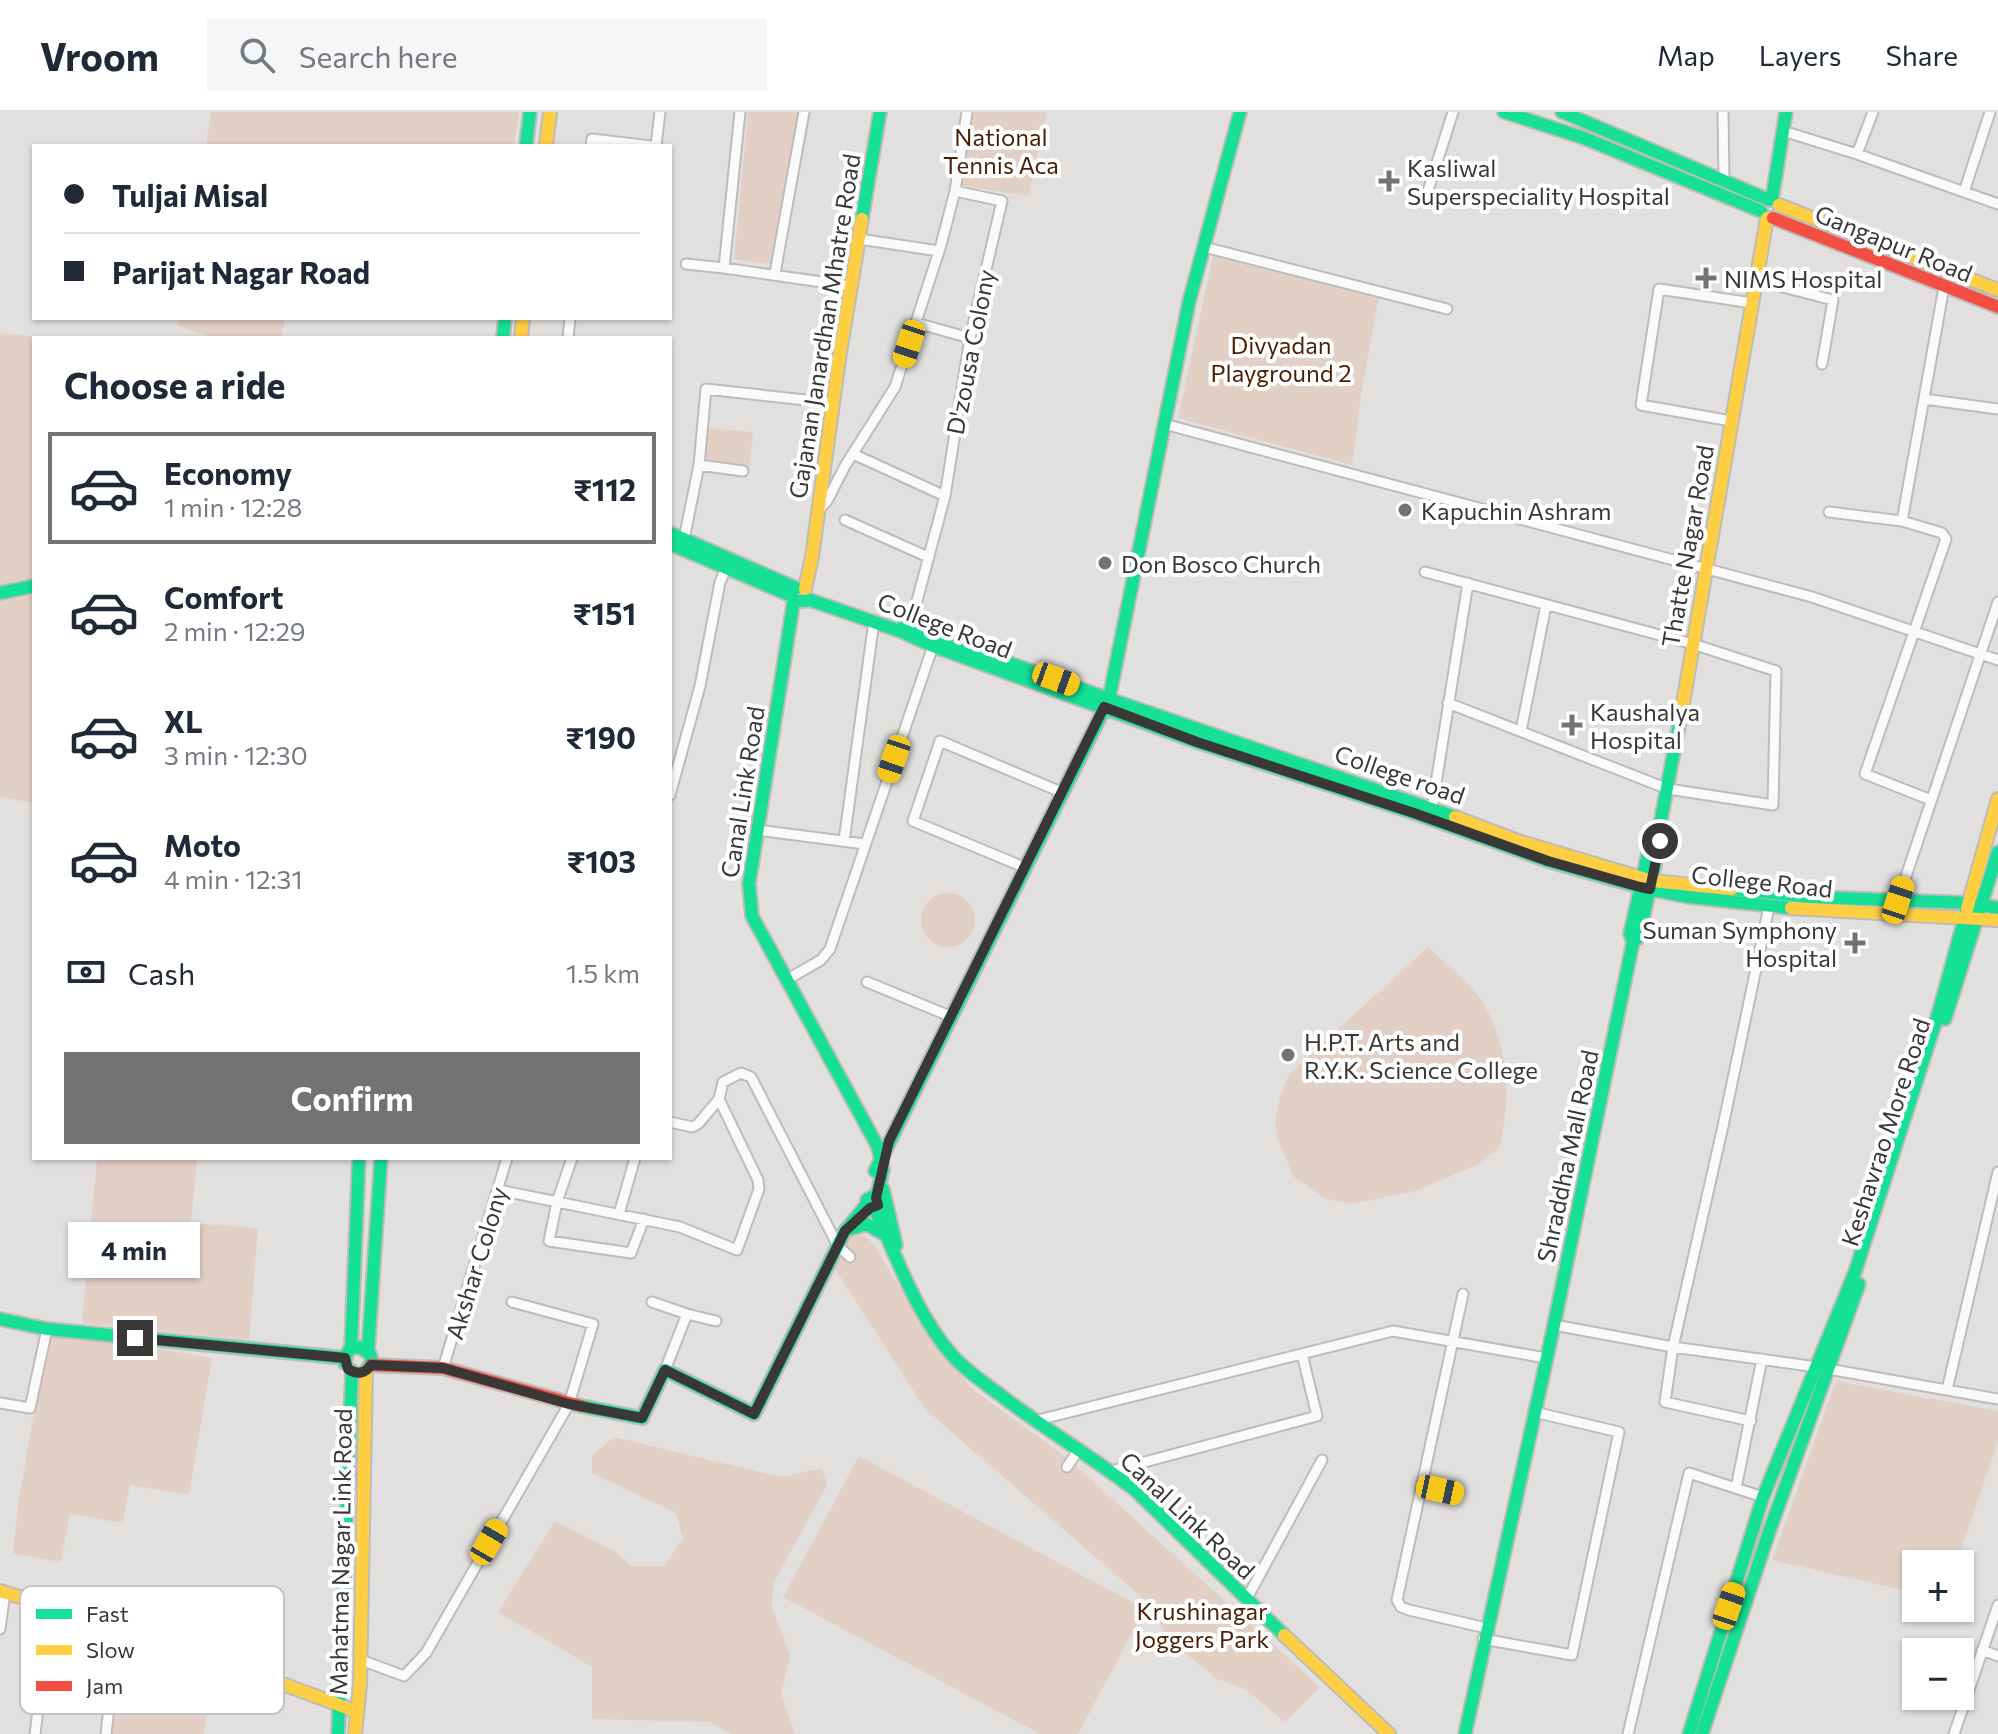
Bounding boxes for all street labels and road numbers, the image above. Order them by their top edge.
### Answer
street label: Gajanan Janardhan Mhatre Road [782,152,866,500]
street label: Gangapur Road [1811,198,1977,288]
street label: D'zousa Colony [940,267,1000,437]
street label: Thatte Nagar Road [1655,443,1719,649]
street label: College Road [874,586,1016,664]
street label: Canal Link Road [714,704,770,880]
street label: College road [1331,738,1469,810]
street label: College Road [1690,859,1834,903]
street label: Keshavrao More Road [1834,1014,1936,1250]
street label: Shraddha Mall Road [1530,1047,1604,1265]
street label: Akshar Colony [439,1183,513,1343]
street label: Mahatma Nagar Link Road [323,1408,357,1696]
street label: Canal Link Road [1115,1445,1261,1585]

